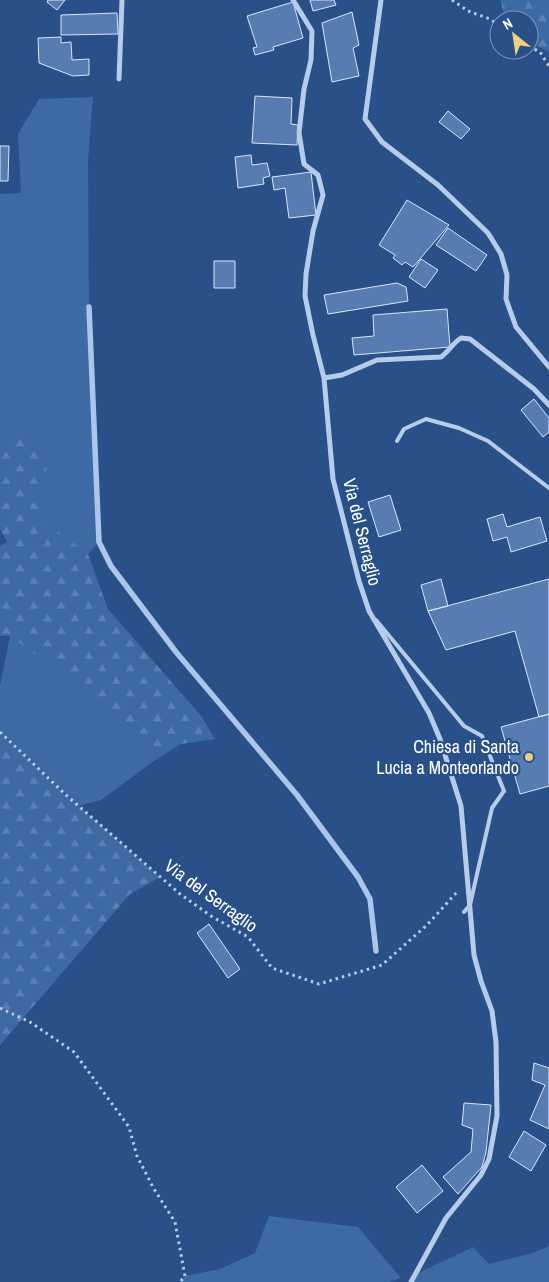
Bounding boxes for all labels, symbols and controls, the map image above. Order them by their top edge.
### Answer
north arrow [489,10,539,60]
text: N [499,14,516,34]
street label: Via del Serraglio [337,476,388,588]
place label: Chiesa di Santa Lucia a Monteorlando [376,734,519,780]
marker: Chiesa di Santa Lucia a Monteorlando [523,751,535,763]
street label: Via del Serraglio [160,853,263,938]

